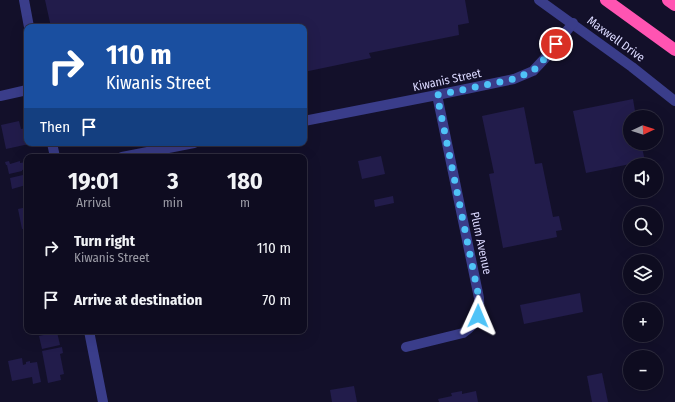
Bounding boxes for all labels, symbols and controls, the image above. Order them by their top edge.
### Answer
street label: Maxwell Drive [584,13,648,65]
pin [539,27,573,61]
icon: arrive [545,33,567,55]
text: 110 m [106,38,172,71]
icon: right [40,40,92,92]
street label: Kiwanis Street [411,66,483,94]
text: Kiwanis Street [106,72,211,94]
north arrow [623,110,663,150]
map controls [623,110,663,390]
icon: arrive [78,116,100,138]
text: Then [40,118,70,136]
button: sound [623,158,663,198]
text: 19:01 [68,167,119,195]
text: 3 [167,167,179,195]
text: 180 [227,167,263,195]
text: Arrival [76,195,111,210]
text: min [163,195,183,210]
text: m [240,195,250,210]
button: search [623,206,663,246]
street label: Plum Avenue [468,210,494,276]
text: Turn right [74,232,135,250]
icon: right [40,237,62,259]
text: 110 m [257,239,291,257]
text: Kiwanis Street [74,250,150,265]
button: layers [623,254,663,294]
icon: arrive [40,289,62,311]
text: Arrive at destination [74,291,202,309]
text: 70 m [262,291,291,309]
position arrow [457,295,499,337]
button: + [623,302,663,342]
button: − [623,350,663,390]

